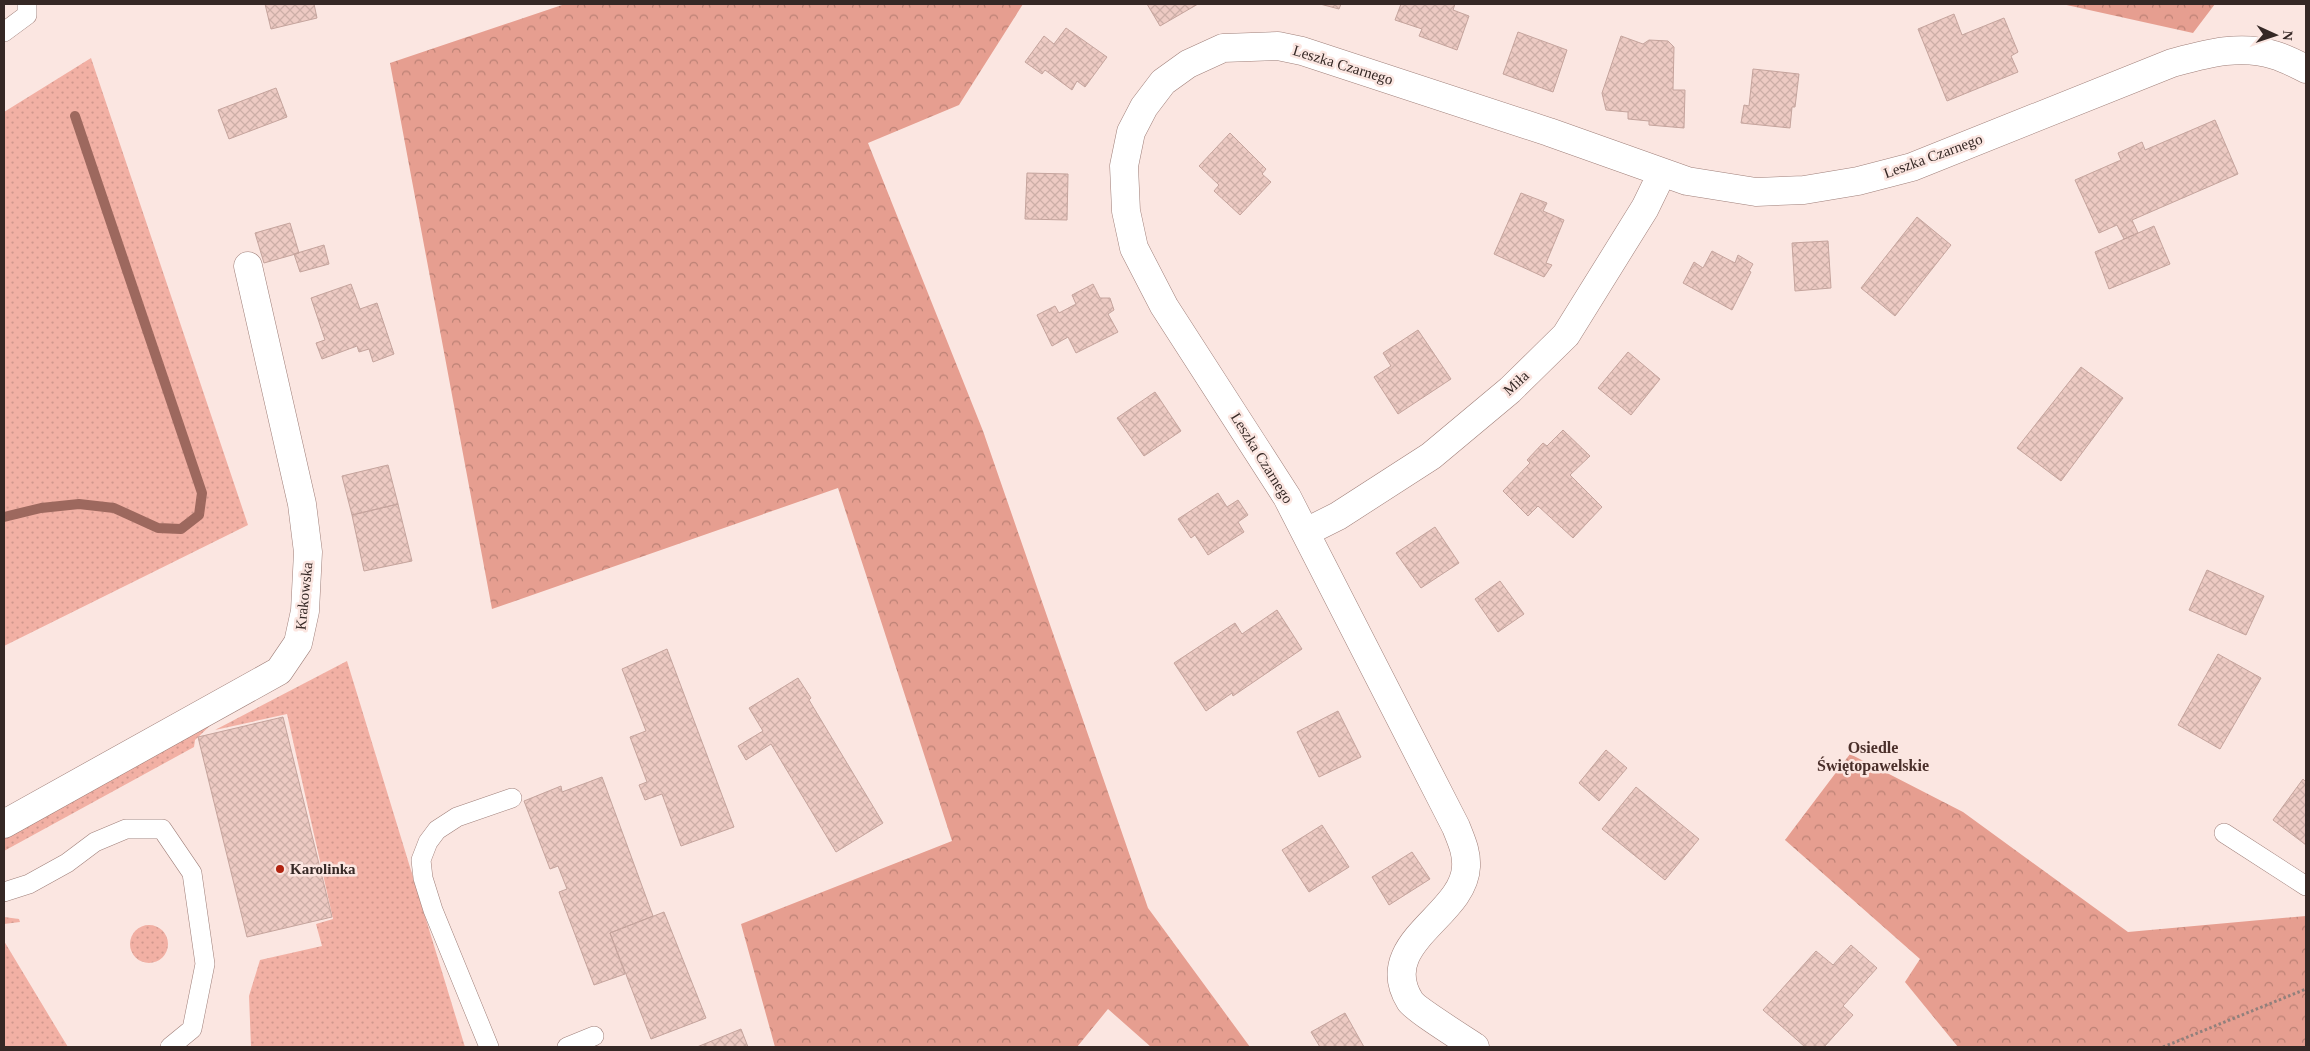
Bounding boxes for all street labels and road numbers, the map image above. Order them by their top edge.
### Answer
street label: Leszka Czarnego [1291,42,1395,88]
street label: Leszka Czarnego [1882,131,1984,181]
street label: Miła [1500,367,1532,399]
street label: Leszka Czarnego [1228,410,1296,506]
street label: Krakowska [292,561,316,631]

